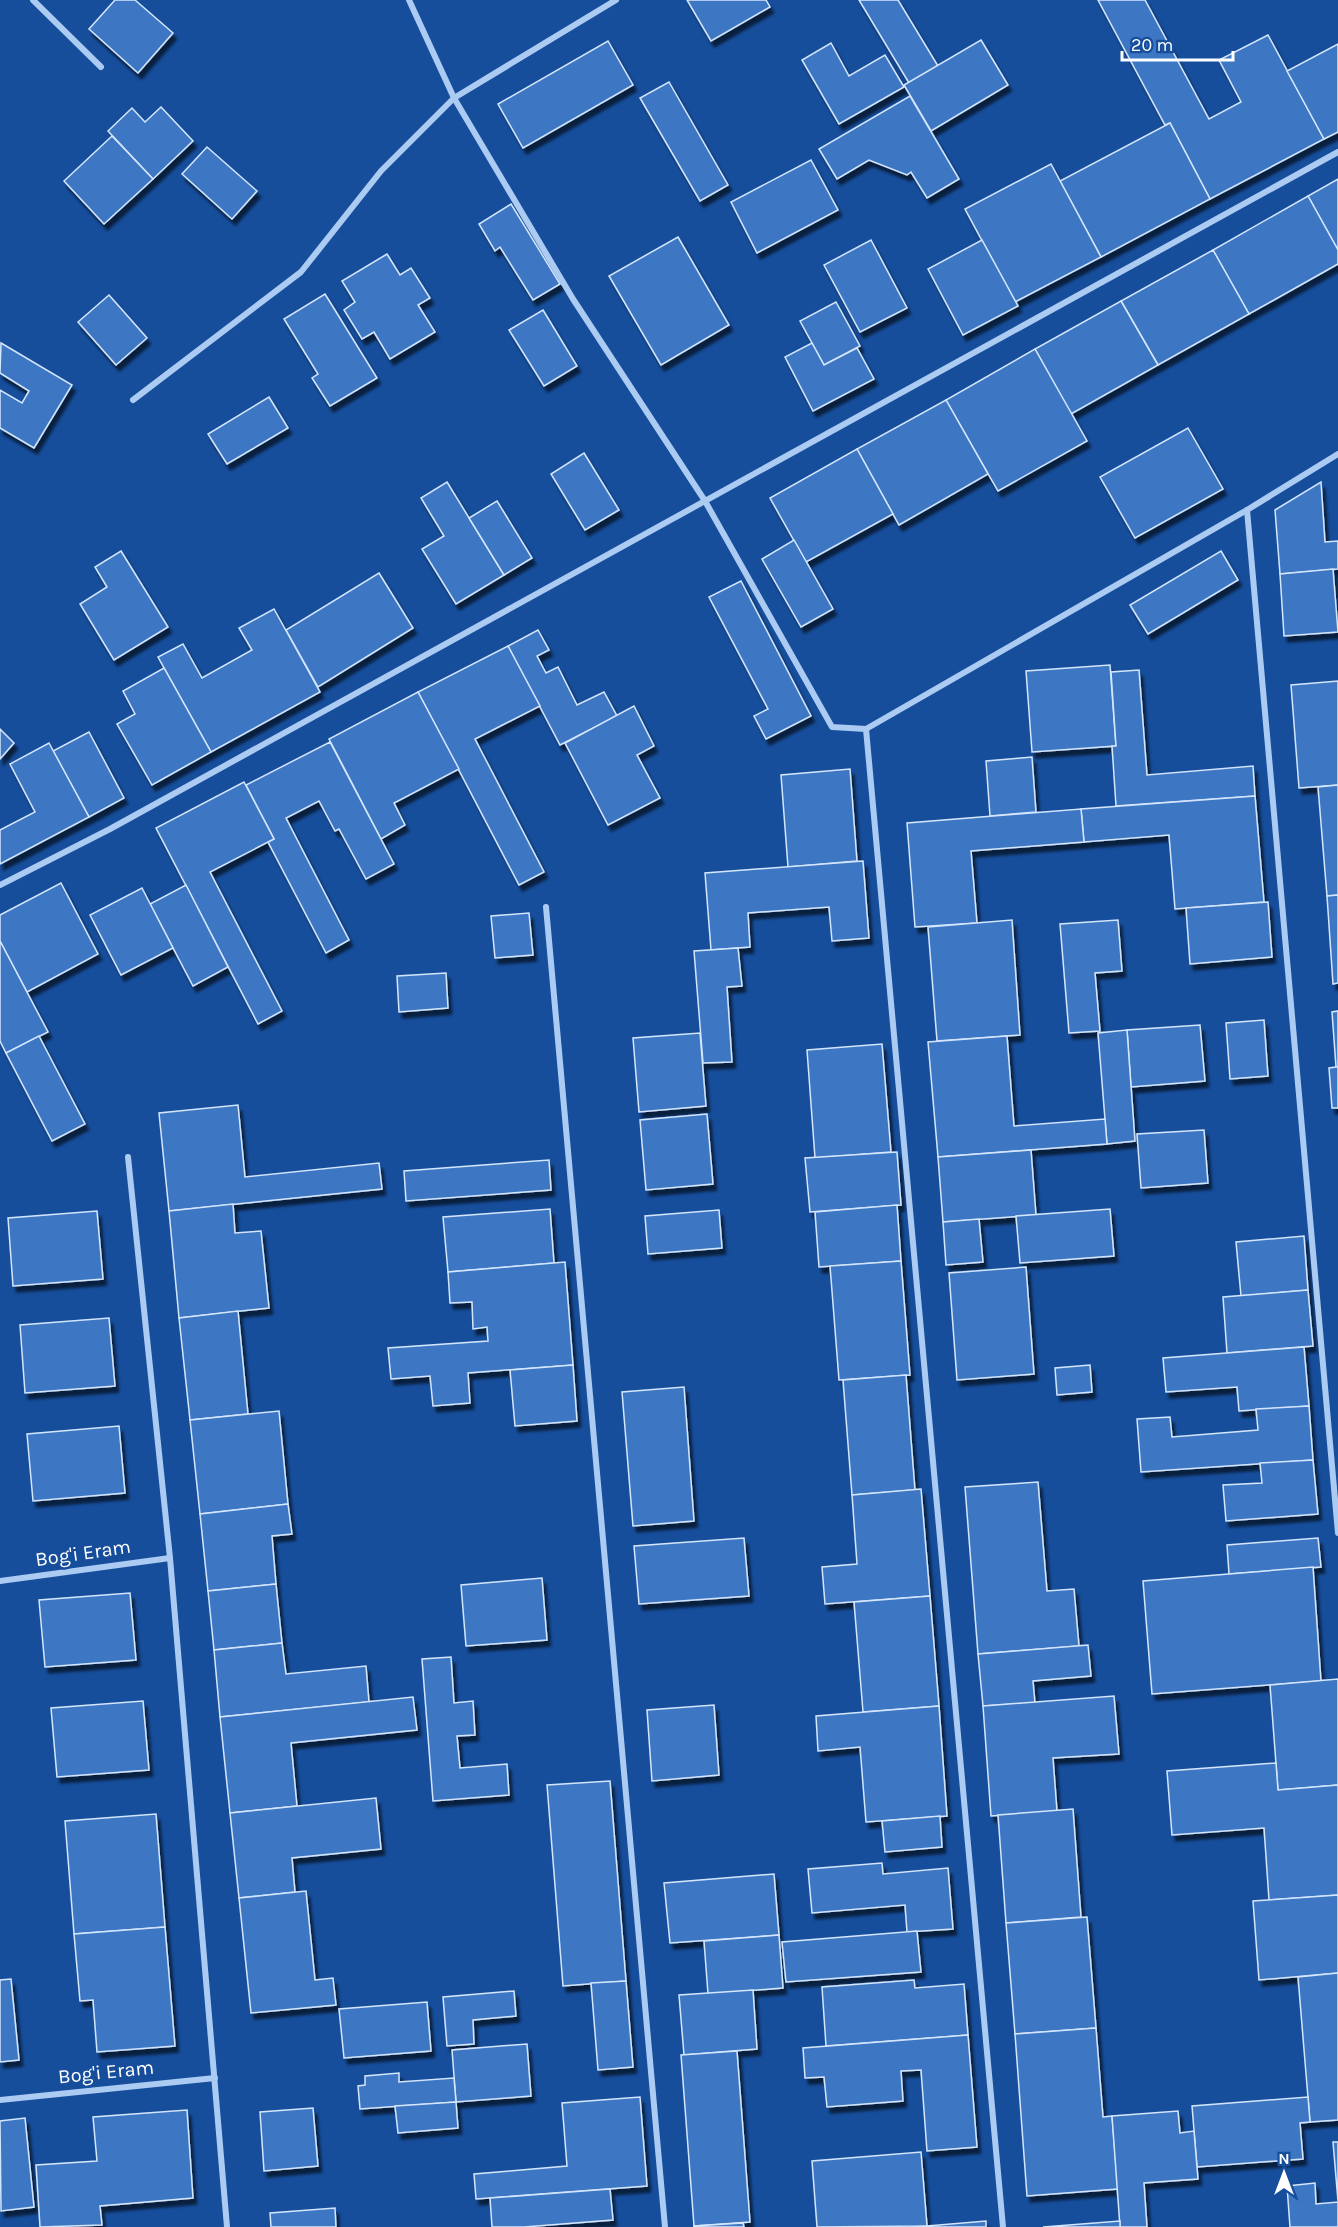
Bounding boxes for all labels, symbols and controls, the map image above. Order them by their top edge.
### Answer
scale bar [1122,24,1233,62]
text: 20 m [1131,34,1173,56]
street label: Bog'i Eram [34,1535,132,1571]
street label: Bog'i Eram [57,2056,155,2088]
north arrow [1254,2143,1314,2203]
text: N [1278,2149,1290,2168]

